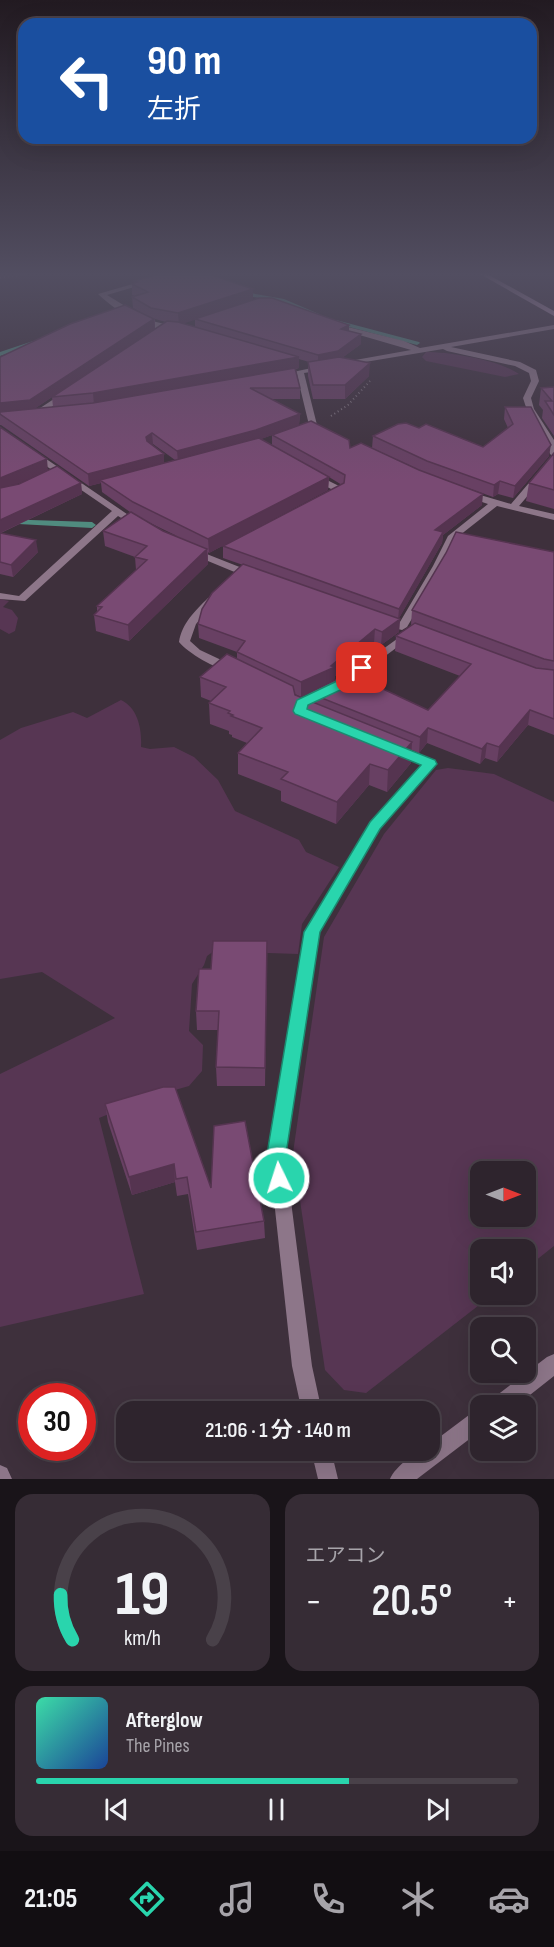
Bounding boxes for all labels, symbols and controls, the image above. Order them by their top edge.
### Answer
text: 90 m [147,36,221,87]
icon: left [48,42,126,120]
text: 左折 [147,94,201,126]
pin [336,642,387,693]
icon: arrive [345,651,378,684]
position arrow [247,1146,311,1210]
north arrow [470,1161,536,1227]
map controls [470,1161,536,1461]
button: sound [470,1239,536,1305]
button: search [470,1317,536,1383]
speed limit sign: 30 [18,1383,96,1461]
button: layers [470,1395,536,1461]
text: 21:06 · 1 分 · 140 m [205,1417,351,1444]
text: エアコン [306,1544,386,1568]
text: 19 [115,1558,169,1633]
text: 20.5° [371,1574,452,1629]
text: − [306,1582,322,1622]
text: + [502,1582,518,1622]
text: km/h [124,1626,161,1651]
text: Afterglow [126,1707,203,1734]
text: The Pines [126,1734,190,1758]
icon: previous [100,1793,133,1826]
icon: pause [260,1793,293,1826]
icon: next [421,1793,454,1826]
icon: directions [126,1878,168,1920]
icon: music [216,1878,258,1920]
icon: phone [307,1878,349,1920]
icon: climate [397,1878,439,1920]
icon: car [488,1878,530,1920]
text: 21:05 [24,1883,77,1915]

